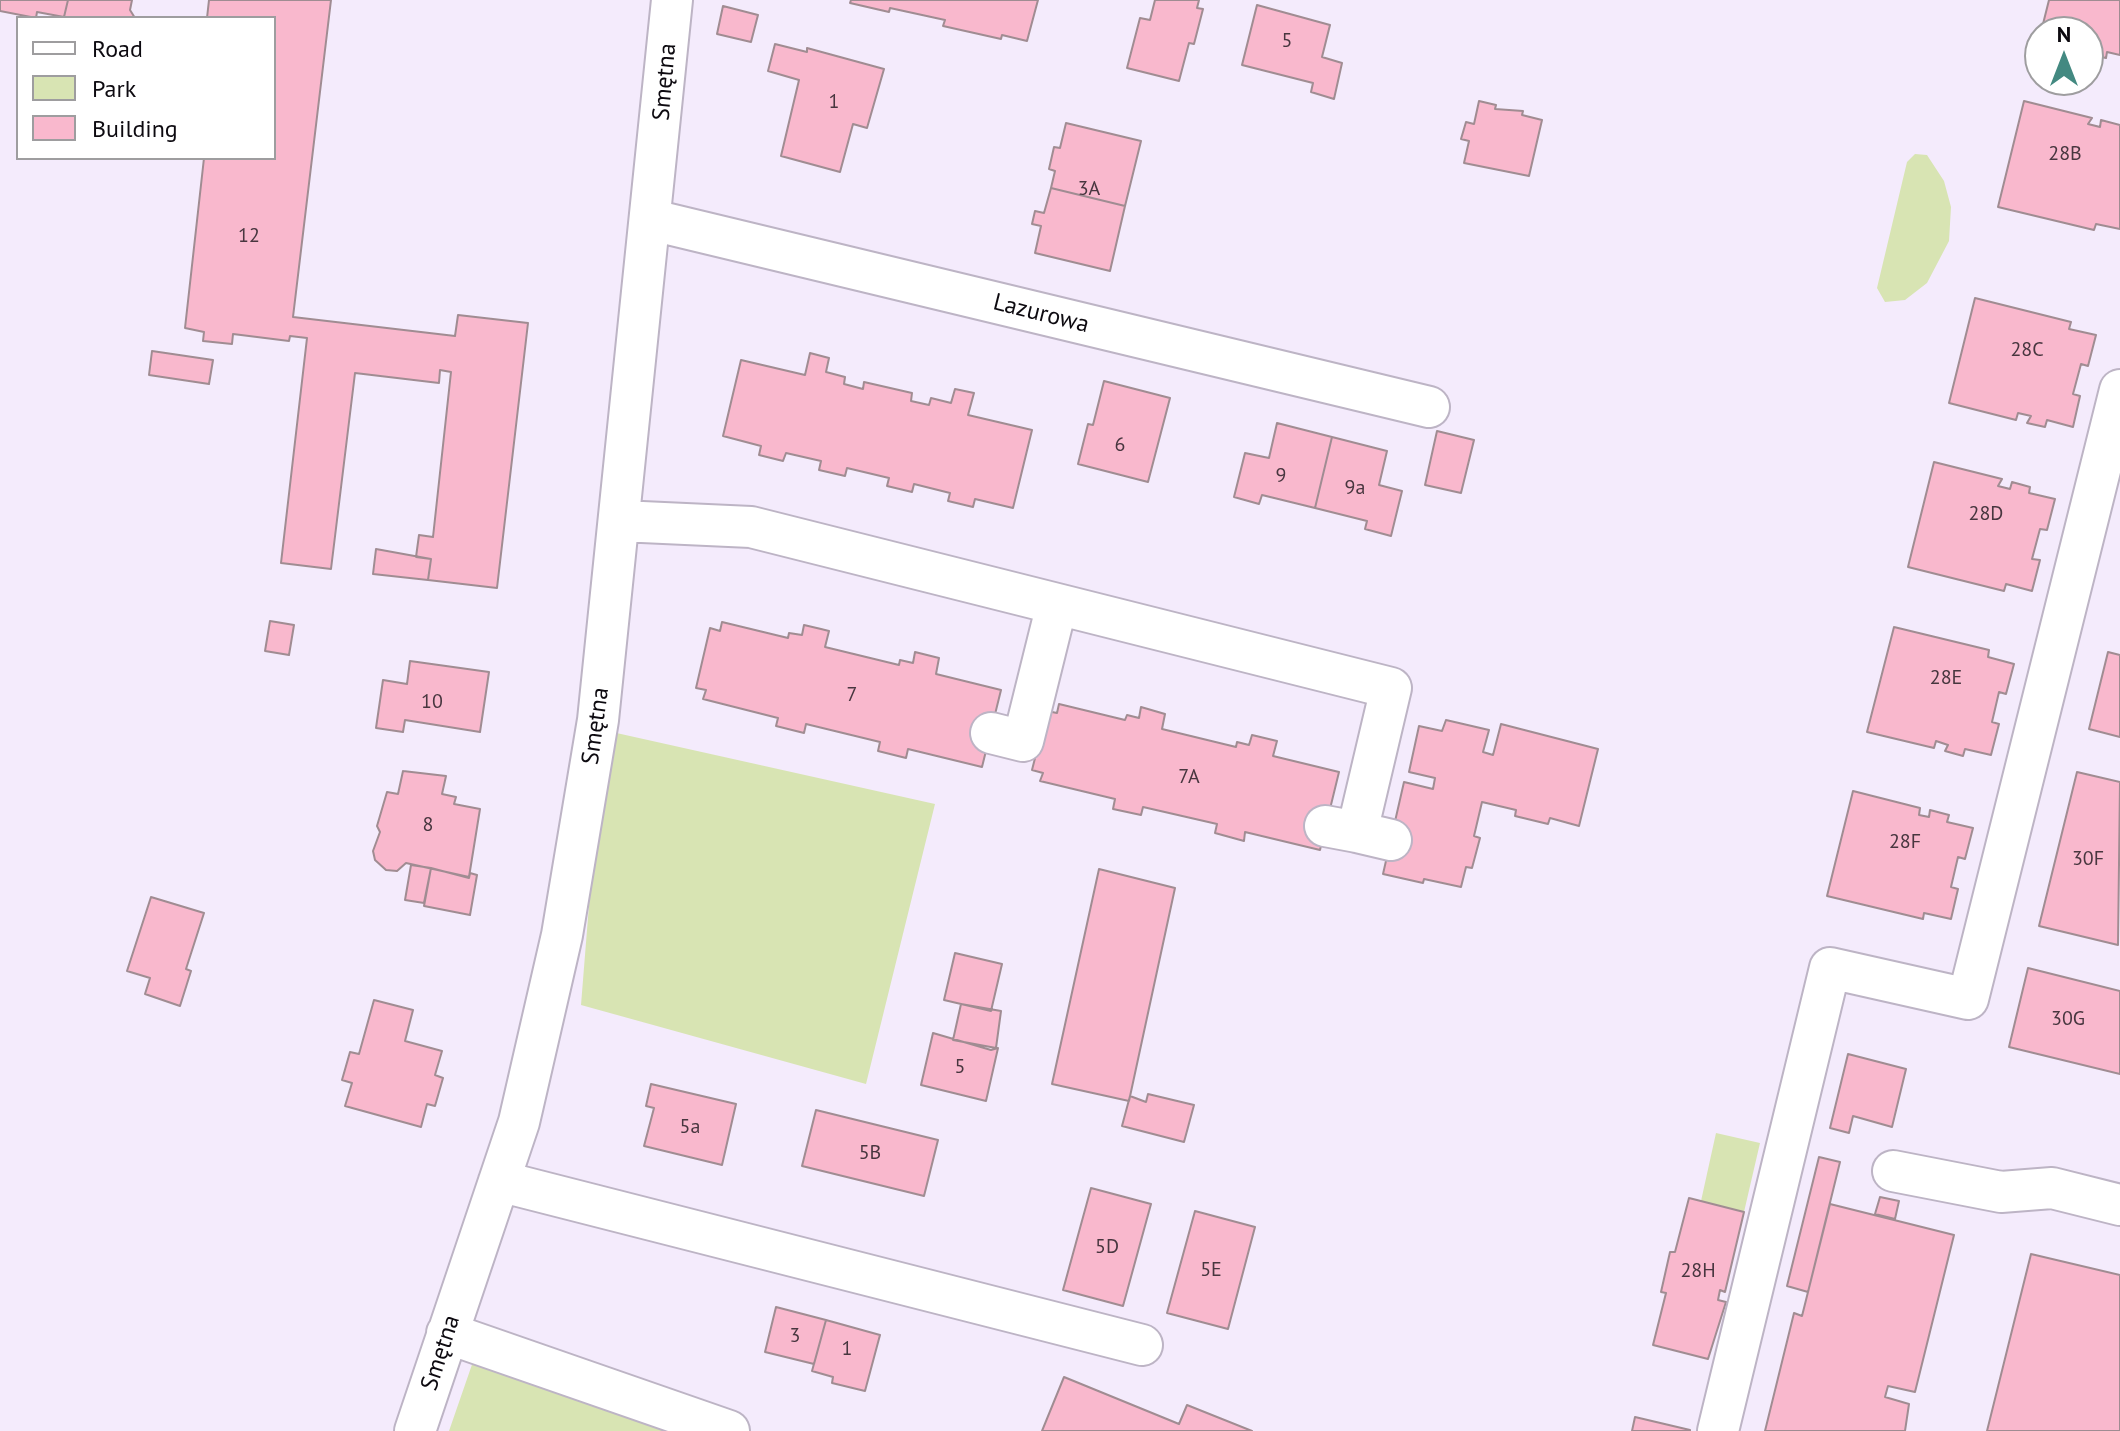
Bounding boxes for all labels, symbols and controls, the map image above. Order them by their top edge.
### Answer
legend [16,16,276,160]
north arrow [2024,16,2104,96]
text: N [2057,20,2071,48]
house number: 5 [1282,29,1292,53]
text: Road [92,33,143,64]
street label: Smętna [647,42,683,122]
text: Park [92,73,136,104]
house number: 1 [829,90,839,114]
text: Building [92,113,178,144]
house number: 28B [2048,142,2082,166]
house number: 3A [1078,177,1100,201]
house number: 12 [238,224,260,248]
street label: Lazurowa [990,288,1092,340]
house number: 28C [2010,338,2044,362]
house number: 6 [1115,433,1125,457]
house number: 9 [1276,464,1286,488]
house number: 9a [1345,476,1365,500]
house number: 28D [1969,502,2003,526]
house number: 28E [1930,666,1962,690]
house number: 7 [847,683,857,707]
street label: Smętna [576,686,616,766]
house number: 10 [421,690,443,714]
house number: 7A [1178,765,1200,789]
house number: 8 [423,813,433,837]
house number: 28F [1889,830,1921,854]
house number: 30F [2072,847,2104,871]
house number: 30G [2051,1007,2085,1031]
house number: 5 [955,1055,965,1079]
house number: 5a [680,1115,700,1139]
house number: 5B [859,1141,881,1165]
house number: 5D [1095,1235,1119,1259]
house number: 5E [1200,1258,1222,1282]
house number: 28H [1680,1259,1716,1283]
street label: Smętna [415,1312,467,1394]
house number: 3 [790,1324,800,1348]
house number: 1 [842,1337,852,1361]

